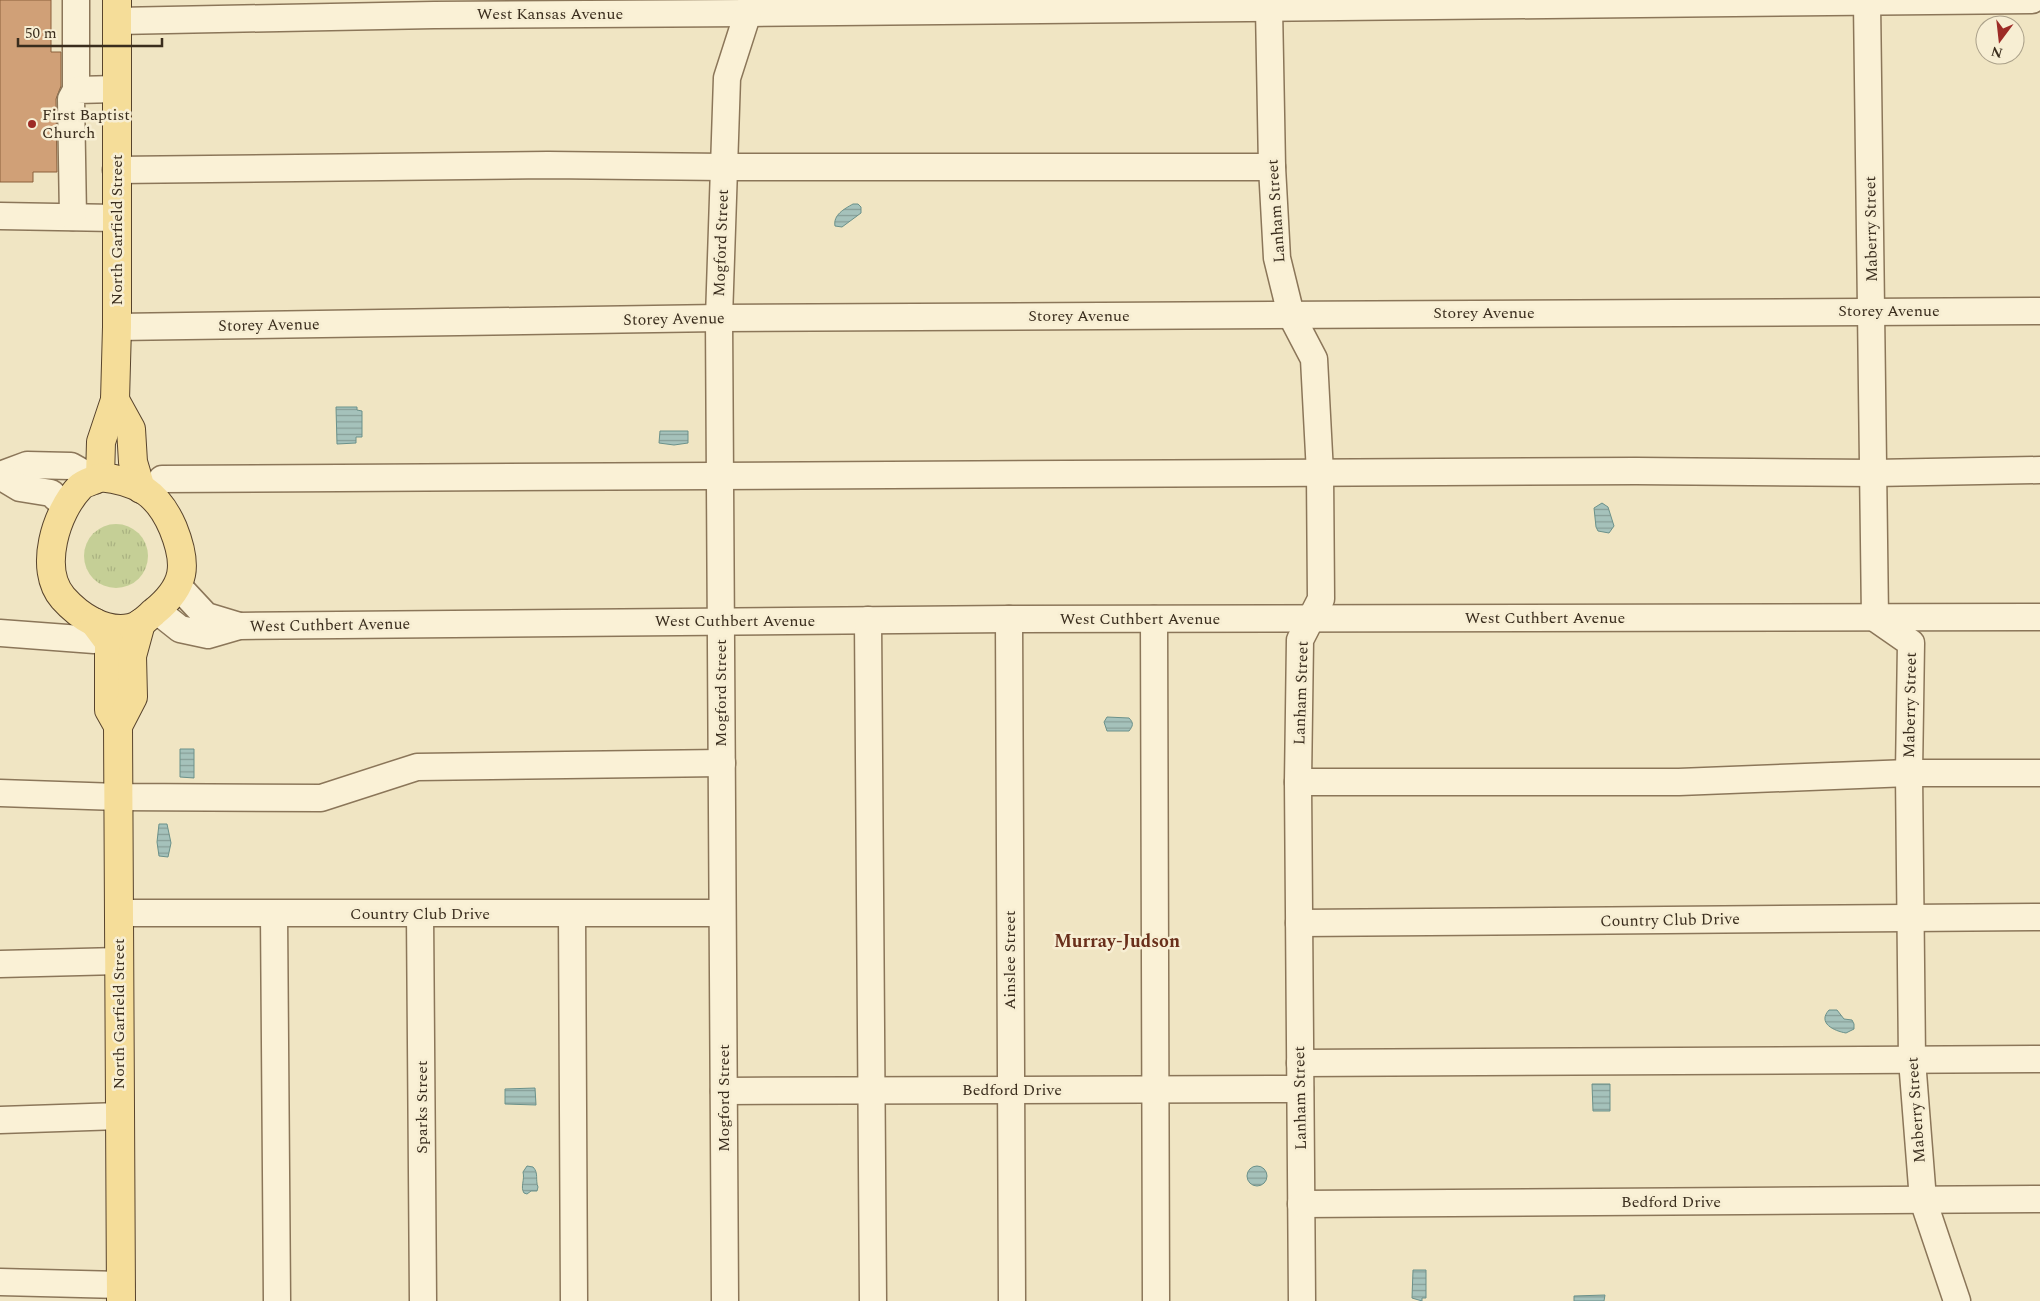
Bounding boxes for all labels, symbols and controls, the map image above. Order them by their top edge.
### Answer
street label: West Kansas Avenue [477,2,623,26]
scale bar [18,15,161,47]
north arrow [1975,15,2025,65]
text: 50 m [25,22,57,45]
text: N [1989,40,2005,64]
place label: First Baptist Church [42,103,130,145]
marker: First Baptist Church [26,118,38,130]
street label: North Garfield Street [105,154,129,306]
street label: Lanham Street [1260,158,1292,264]
street label: Maberry Street [1858,175,1884,282]
street label: Mogford Street [707,188,735,297]
street label: Storey Avenue [1838,299,1940,323]
street label: Storey Avenue [1433,301,1535,325]
street label: Storey Avenue [1028,304,1130,328]
street label: Storey Avenue [623,306,725,332]
street label: Storey Avenue [218,312,320,338]
street label: West Cuthbert Avenue [1465,606,1625,630]
street label: West Cuthbert Avenue [1060,607,1220,631]
street label: West Cuthbert Avenue [655,609,815,633]
street label: West Cuthbert Avenue [250,612,410,638]
street label: Mogford Street [709,639,733,747]
street label: Lanham Street [1287,640,1315,745]
street label: Maberry Street [1897,651,1923,758]
street label: Country Club Drive [350,902,490,926]
street label: Country Club Drive [1600,907,1740,933]
street label: Ainslee Street [998,910,1022,1010]
district label: Murray-Judson [1054,928,1180,955]
street label: North Garfield Street [107,938,131,1090]
street label: Mogford Street [712,1044,736,1152]
street label: Lanham Street [1287,1045,1313,1150]
street label: Maberry Street [1900,1056,1932,1164]
street label: Sparks Street [410,1060,434,1154]
street label: Bedford Drive [962,1078,1062,1102]
street label: Bedford Drive [1621,1190,1721,1214]

